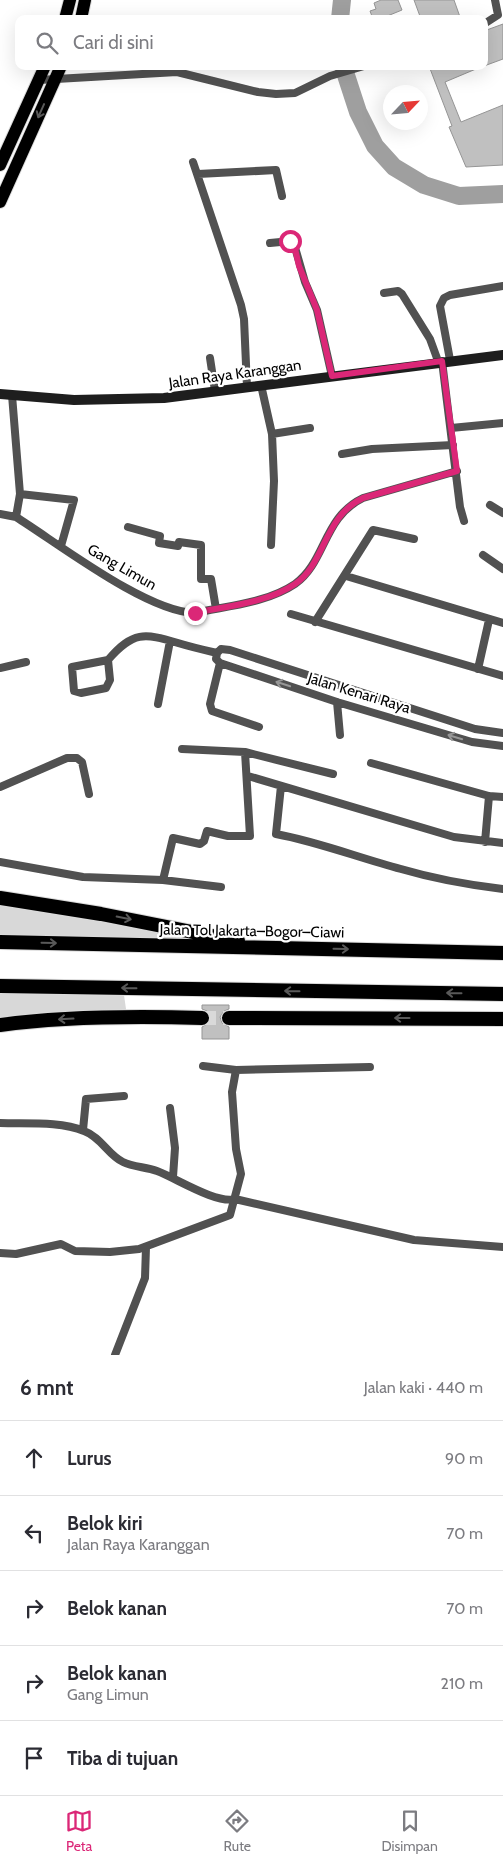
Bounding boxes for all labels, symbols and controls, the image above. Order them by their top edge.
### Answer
search box [15,15,488,70]
icon: search [33,29,61,57]
text: Cari di sini [73,31,154,54]
north arrow [383,85,428,130]
one-way arrow [35,103,45,118]
route start [279,230,302,253]
street label: Jalan Raya Karanggan [167,356,302,392]
street label: Gang Limun [84,540,160,594]
route end [184,602,207,625]
street label: Jalan Kenari Raya [304,669,413,717]
one-way arrow [276,678,292,688]
one-way arrow [448,731,464,741]
one-way arrow [115,914,131,924]
street label: Jalan Tol Jakarta–Bogor–Ciawi [159,920,344,942]
one-way arrow [40,938,56,948]
one-way arrow [332,944,349,954]
one-way arrow [122,984,138,993]
one-way arrow [284,986,300,996]
one-way arrow [447,988,463,998]
one-way arrow [58,1014,74,1023]
one-way arrow [394,1014,410,1023]
text: 6 mnt [20,1375,73,1400]
text: Jalan kaki · 440 m [364,1378,483,1397]
icon: ahead [20,1444,48,1472]
text: Lurus [67,1447,112,1470]
text: 90 m [445,1449,483,1468]
text: Belok kiri [67,1512,143,1535]
icon: left [20,1519,48,1547]
text: 70 m [446,1524,483,1543]
text: Jalan Raya Karanggan [67,1535,210,1554]
icon: right [20,1594,48,1622]
text: Belok kanan [67,1597,167,1620]
text: 70 m [446,1599,483,1618]
text: Belok kanan [67,1662,167,1685]
icon: right [20,1669,48,1697]
text: 210 m [441,1674,483,1693]
text: Gang Limun [67,1685,149,1704]
icon: arrive [20,1744,48,1772]
text: Tiba di tujuan [67,1747,178,1770]
tab: Peta [65,1807,93,1855]
tab: Rute [223,1807,251,1855]
tab: Disimpan [381,1807,438,1855]

